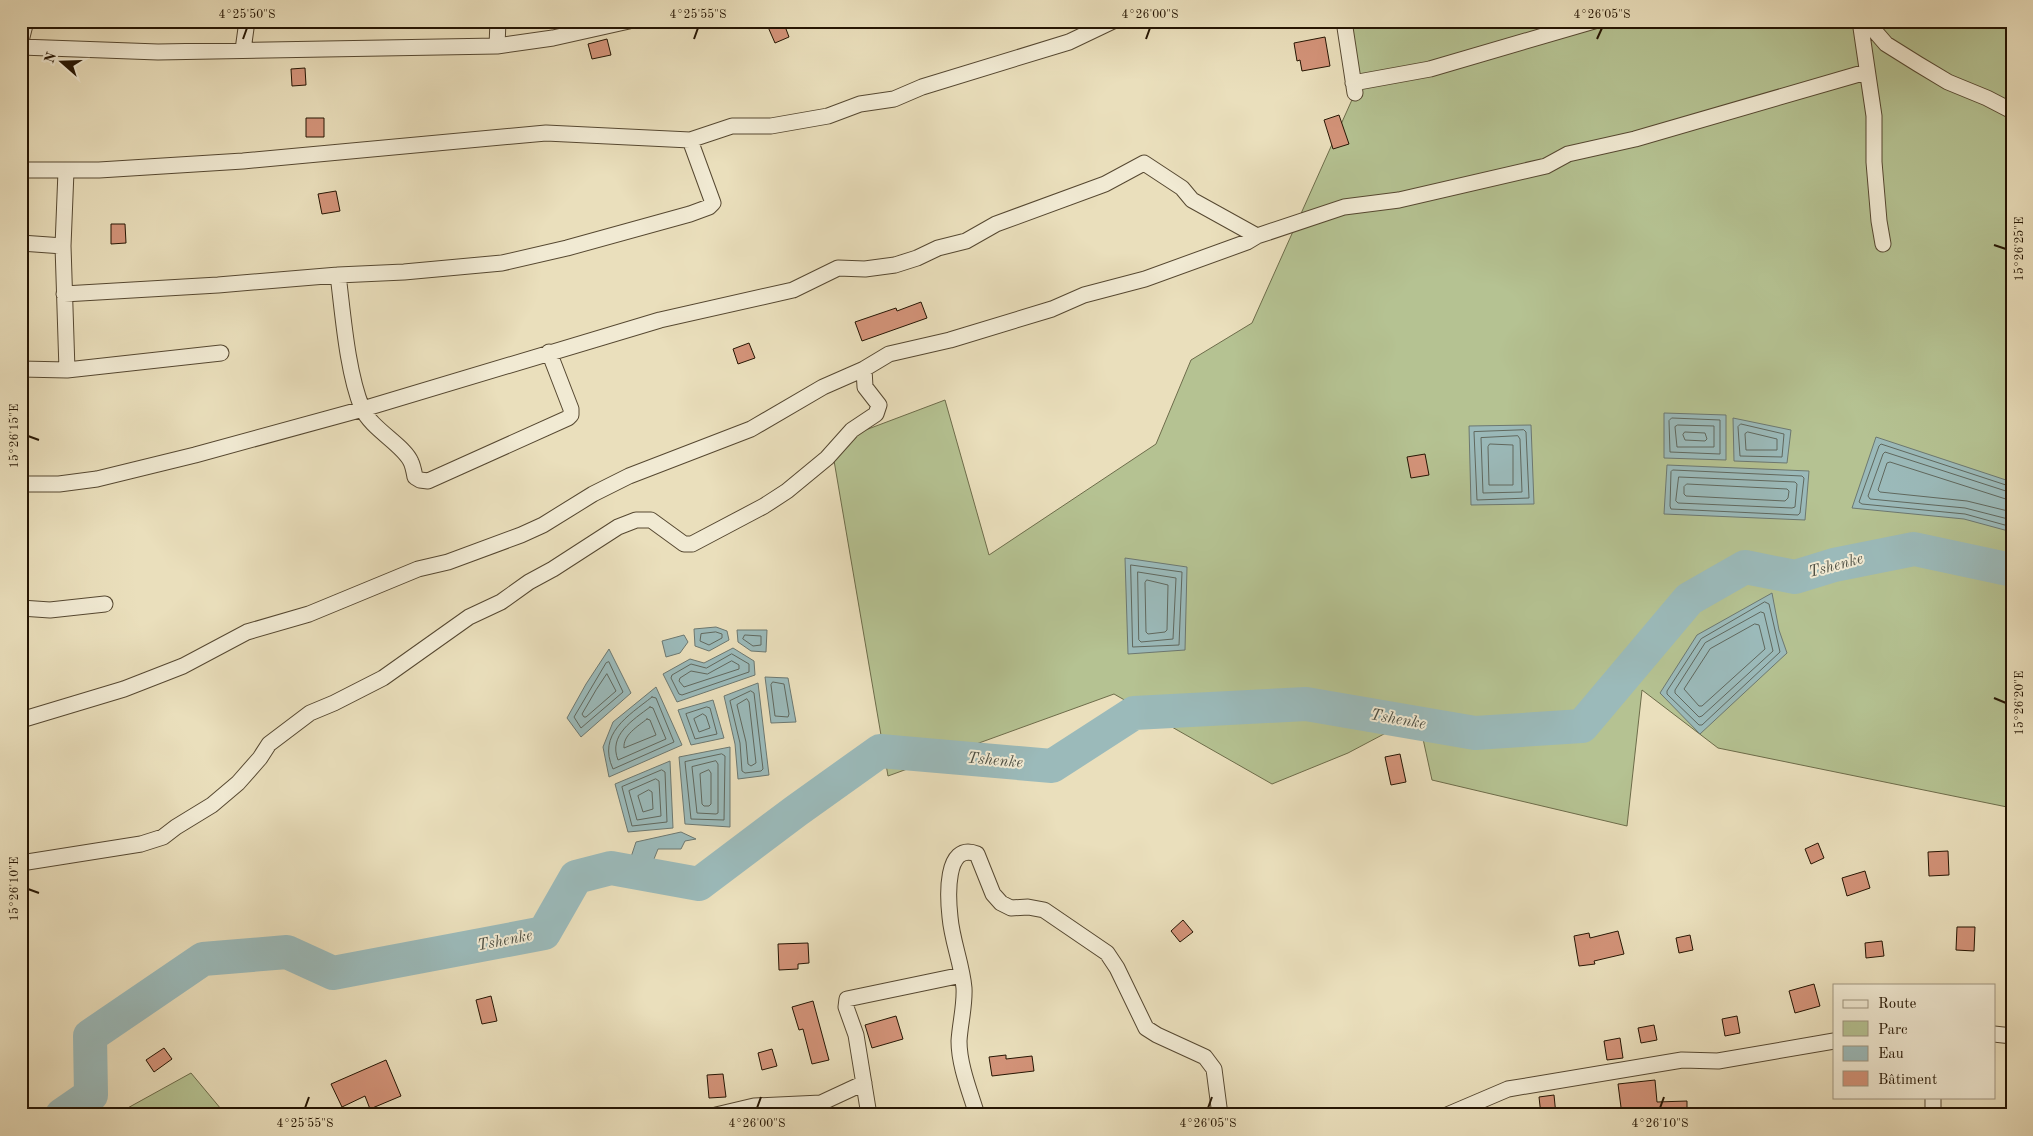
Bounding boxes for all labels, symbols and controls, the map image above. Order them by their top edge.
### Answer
text: 4°25'50"S [219,8,275,21]
text: 4°25'55"S [670,8,726,21]
text: 4°26'05"S [1574,8,1630,21]
text: 4°26'00"S [1122,9,1178,21]
north arrow [38,38,88,88]
text: N [42,50,59,65]
text: 15°26'25"E [2013,217,2026,281]
text: 15°26'15"E [8,404,21,468]
water label: Tshenke [1807,551,1866,581]
text: 15°26'20"E [2013,671,2026,735]
water label: Tshenke [1369,707,1427,733]
water label: Tshenke [966,751,1024,771]
text: 15°26'10"E [8,857,21,921]
water label: Tshenke [476,928,534,954]
legend [1833,984,1996,1098]
text: Route [1878,997,1916,1012]
text: Parc [1878,1023,1908,1038]
text: Eau [1878,1047,1904,1062]
text: Bâtiment [1878,1073,1937,1088]
text: 4°25'55"S [277,1117,333,1130]
text: 4°26'05"S [1180,1117,1236,1130]
text: 4°26'00"S [729,1118,785,1130]
text: 4°26'10"S [1632,1118,1688,1130]

